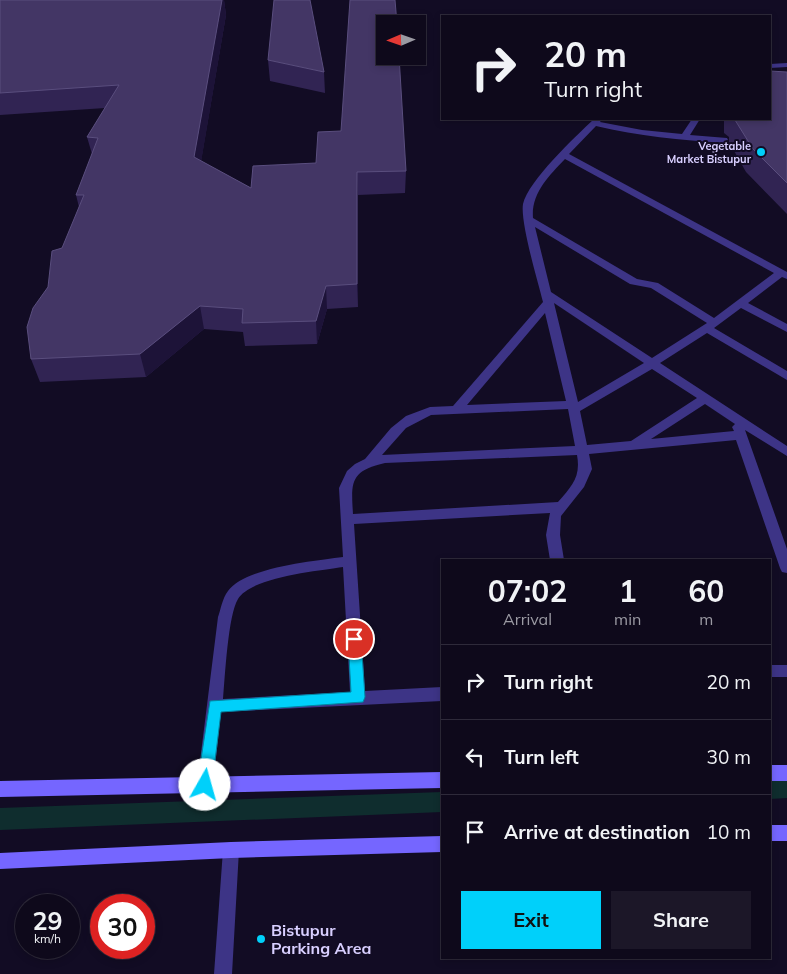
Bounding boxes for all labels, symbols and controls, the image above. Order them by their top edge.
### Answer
north arrow [376,15,426,65]
map controls [376,15,426,65]
text: 20 m [544,32,627,76]
icon: right [461,35,526,100]
text: Turn right [544,75,642,103]
place label: Vegetable Market Bistupur [667,139,752,166]
marker: Vegetable Market Bistupur [755,146,767,158]
text: 07:02 [488,572,567,610]
text: 1 [619,572,637,610]
text: 60 [688,572,724,610]
text: Arrival [503,609,552,629]
text: min [614,609,641,629]
text: m [699,609,713,629]
pin [333,618,375,660]
icon: arrive [340,625,368,653]
icon: right [461,668,489,696]
text: Turn right [504,670,593,694]
text: 20 m [707,670,751,694]
icon: left [461,743,489,771]
text: Turn left [504,745,579,769]
text: 30 m [707,745,751,769]
position arrow [178,758,230,810]
icon: arrive [461,818,489,846]
text: Arrive at destination [504,820,690,844]
text: 10 m [707,820,751,844]
button: Exit [461,891,601,949]
button: Share [611,891,751,949]
speed limit sign: 30 [90,894,155,959]
text: 29 [32,905,63,936]
place label: Bistupur Parking Area [271,920,371,958]
text: km/h [34,931,61,946]
marker: Bistupur Parking Area [255,933,267,945]

